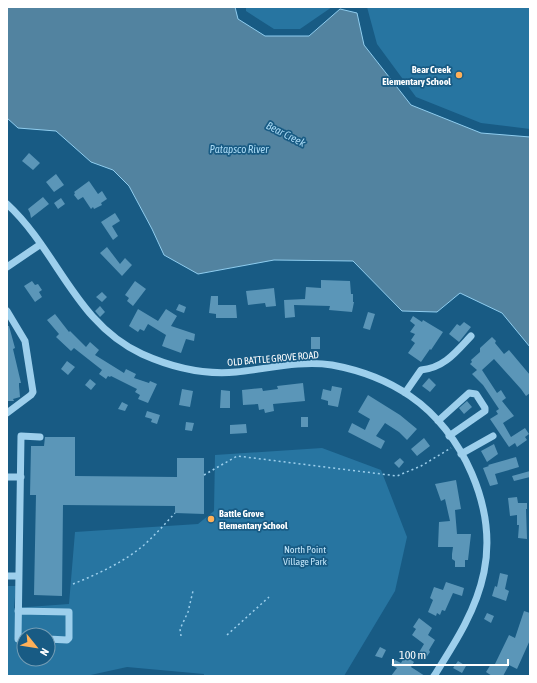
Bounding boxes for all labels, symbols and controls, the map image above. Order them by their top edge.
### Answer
place label: Bear Creek Elementary School [382,64,452,87]
marker: Bear Creek Elementary School [454,70,464,80]
water label: Bear Creek [264,119,308,149]
water label: Patapsco River [209,143,269,155]
street label: OLD BATTLE GROVE ROAD [227,349,320,368]
place label: Battle Grove Elementary School [219,508,288,531]
marker: Battle Grove Elementary School [206,514,216,524]
park label: North Point Village Park [283,544,328,567]
north arrow [16,627,56,667]
scale bar [393,641,508,667]
text: N [38,646,51,658]
text: 100 m [399,648,426,662]

